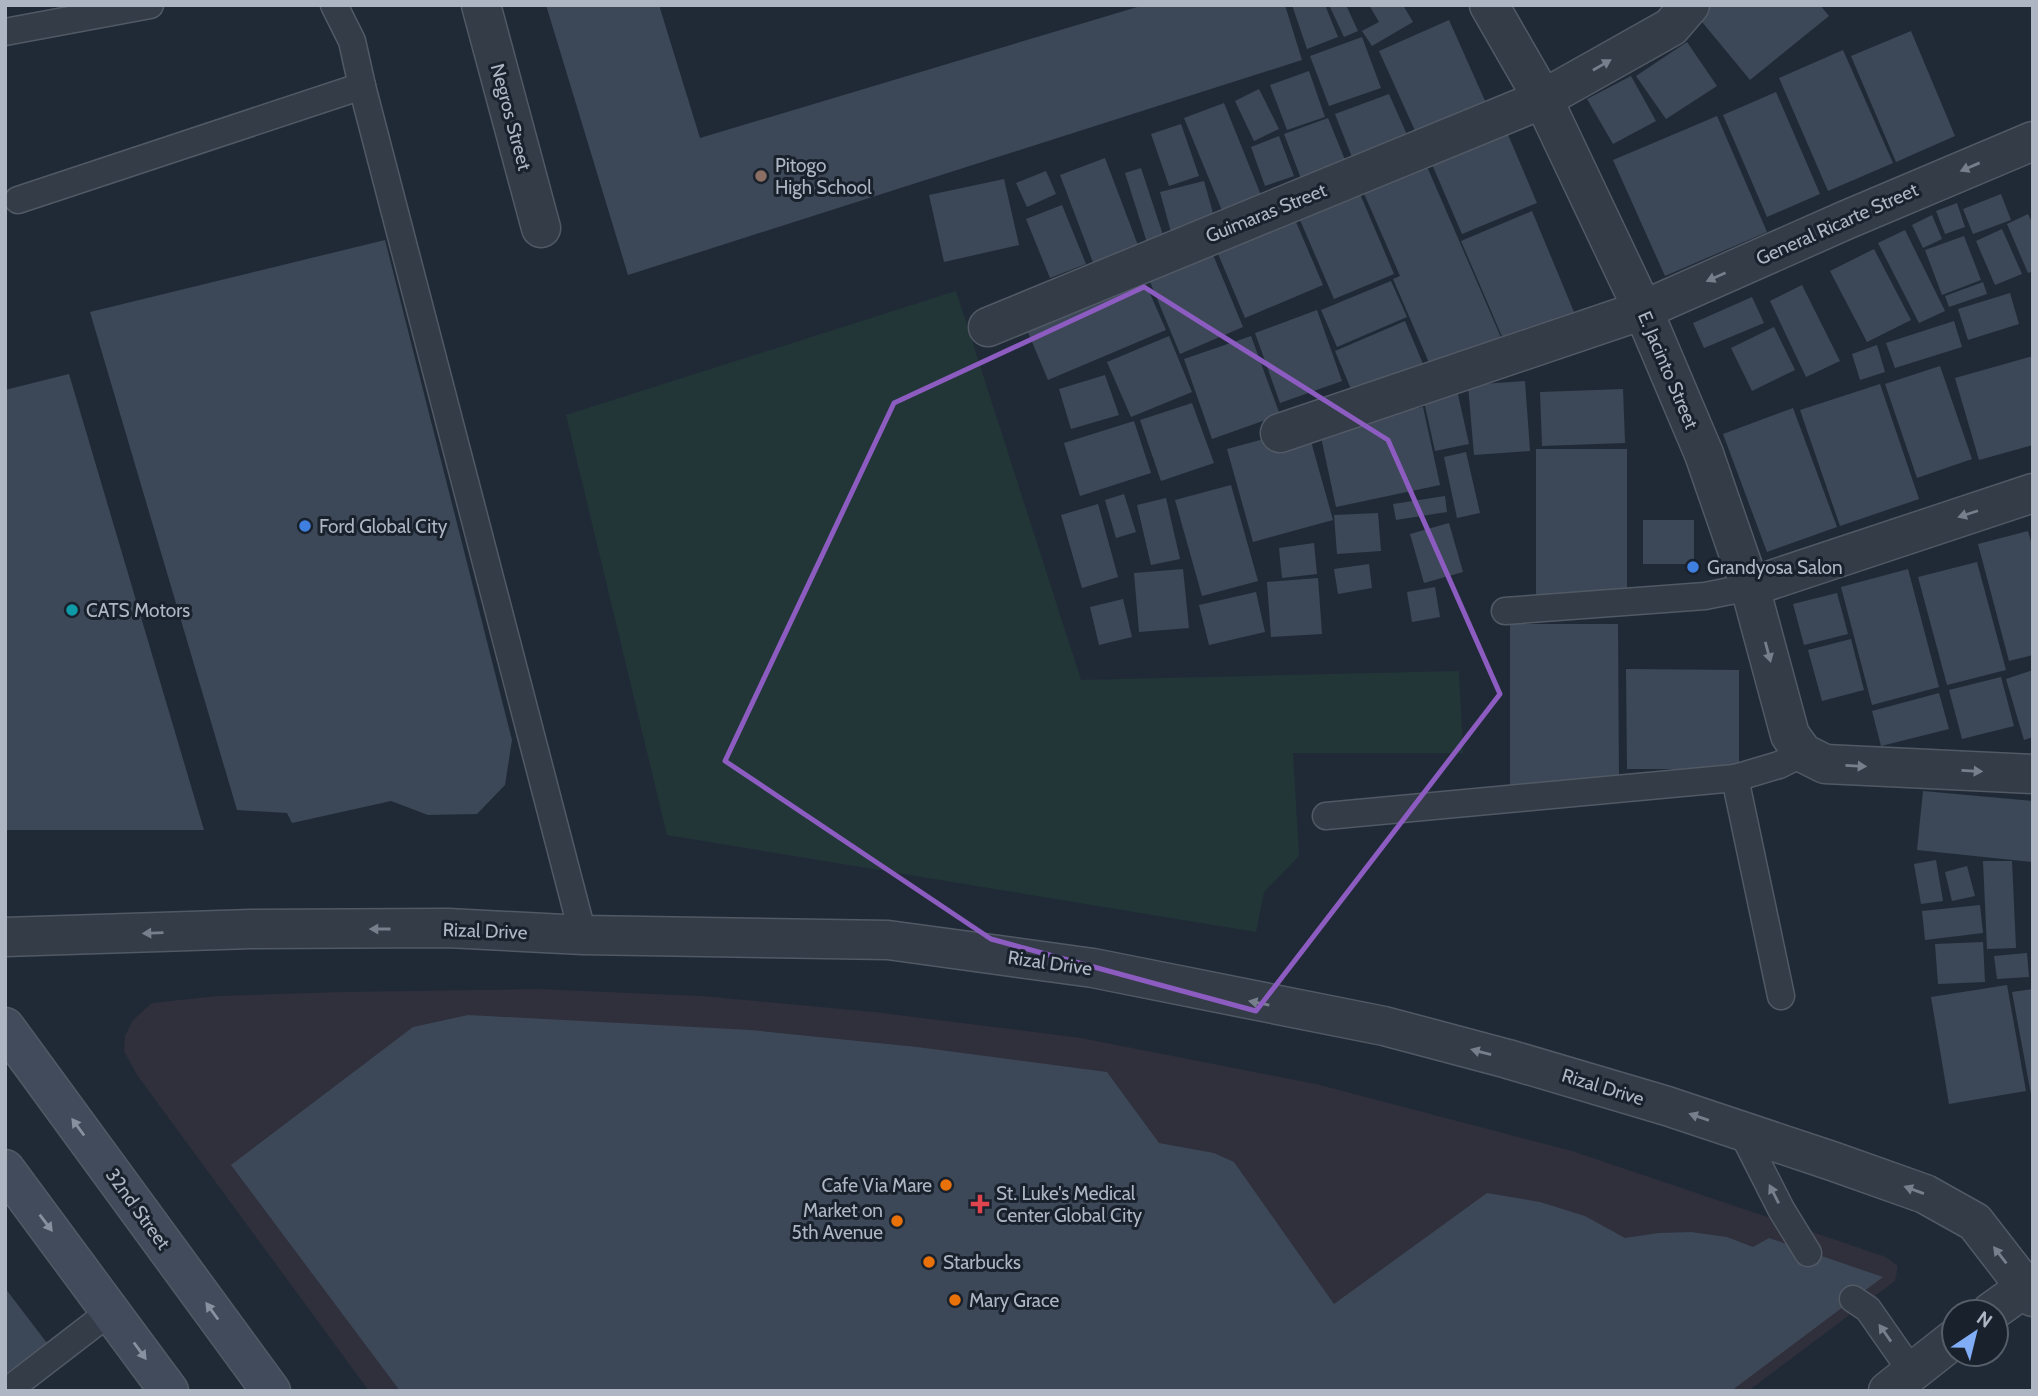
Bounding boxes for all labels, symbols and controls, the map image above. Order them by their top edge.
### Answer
one-way arrow [1593,59,1612,71]
street label: Negros Street [486,61,536,173]
place label: Pitogo High School [775,154,872,199]
one-way arrow [1960,161,1980,173]
marker: Pitogo High School [753,168,769,184]
street label: Guimaras Street [1202,178,1330,248]
street label: General Ricarte Street [1752,178,1922,270]
one-way arrow [1706,272,1727,283]
street label: E. Jacinto Street [1633,308,1703,433]
one-way arrow [1957,509,1978,520]
place label: Ford Global City [319,515,448,538]
marker: Ford Global City [297,518,313,534]
place label: Grandyosa Salon [1707,556,1843,579]
marker: Grandyosa Salon [1685,559,1701,575]
place label: CATS Motors [86,599,190,622]
marker: CATS Motors [64,602,80,618]
one-way arrow [1763,642,1773,663]
one-way arrow [1845,760,1867,771]
one-way arrow [1961,766,1983,777]
street label: Rizal Drive [442,918,528,944]
one-way arrow [369,923,391,935]
one-way arrow [142,927,164,938]
street label: Rizal Drive [1006,946,1094,980]
one-way arrow [1248,997,1270,1008]
one-way arrow [1470,1046,1492,1057]
street label: Rizal Drive [1559,1064,1647,1110]
one-way arrow [1689,1111,1710,1122]
one-way arrow [71,1118,85,1136]
street label: 32nd Street [101,1164,175,1254]
place label: Cafe Via Mare [821,1174,932,1197]
marker: Cafe Via Mare [938,1177,954,1193]
place label: St. Luke's Medical Center Global City [996,1182,1143,1227]
one-way arrow [1768,1184,1779,1204]
one-way arrow [1904,1185,1925,1196]
marker: St. Luke's Medical Center Global City [970,1194,990,1214]
place label: Market on 5th Avenue [791,1199,883,1244]
marker: Market on 5th Avenue [889,1213,905,1229]
one-way arrow [39,1214,53,1233]
one-way arrow [1993,1246,2007,1264]
place label: Starbucks [943,1251,1021,1274]
marker: Starbucks [921,1254,937,1270]
place label: Mary Grace [969,1289,1059,1312]
marker: Mary Grace [947,1292,963,1308]
north arrow [1940,1298,2010,1368]
one-way arrow [206,1302,220,1320]
text: N [1972,1306,1997,1333]
one-way arrow [1878,1324,1892,1342]
one-way arrow [132,1342,146,1360]

